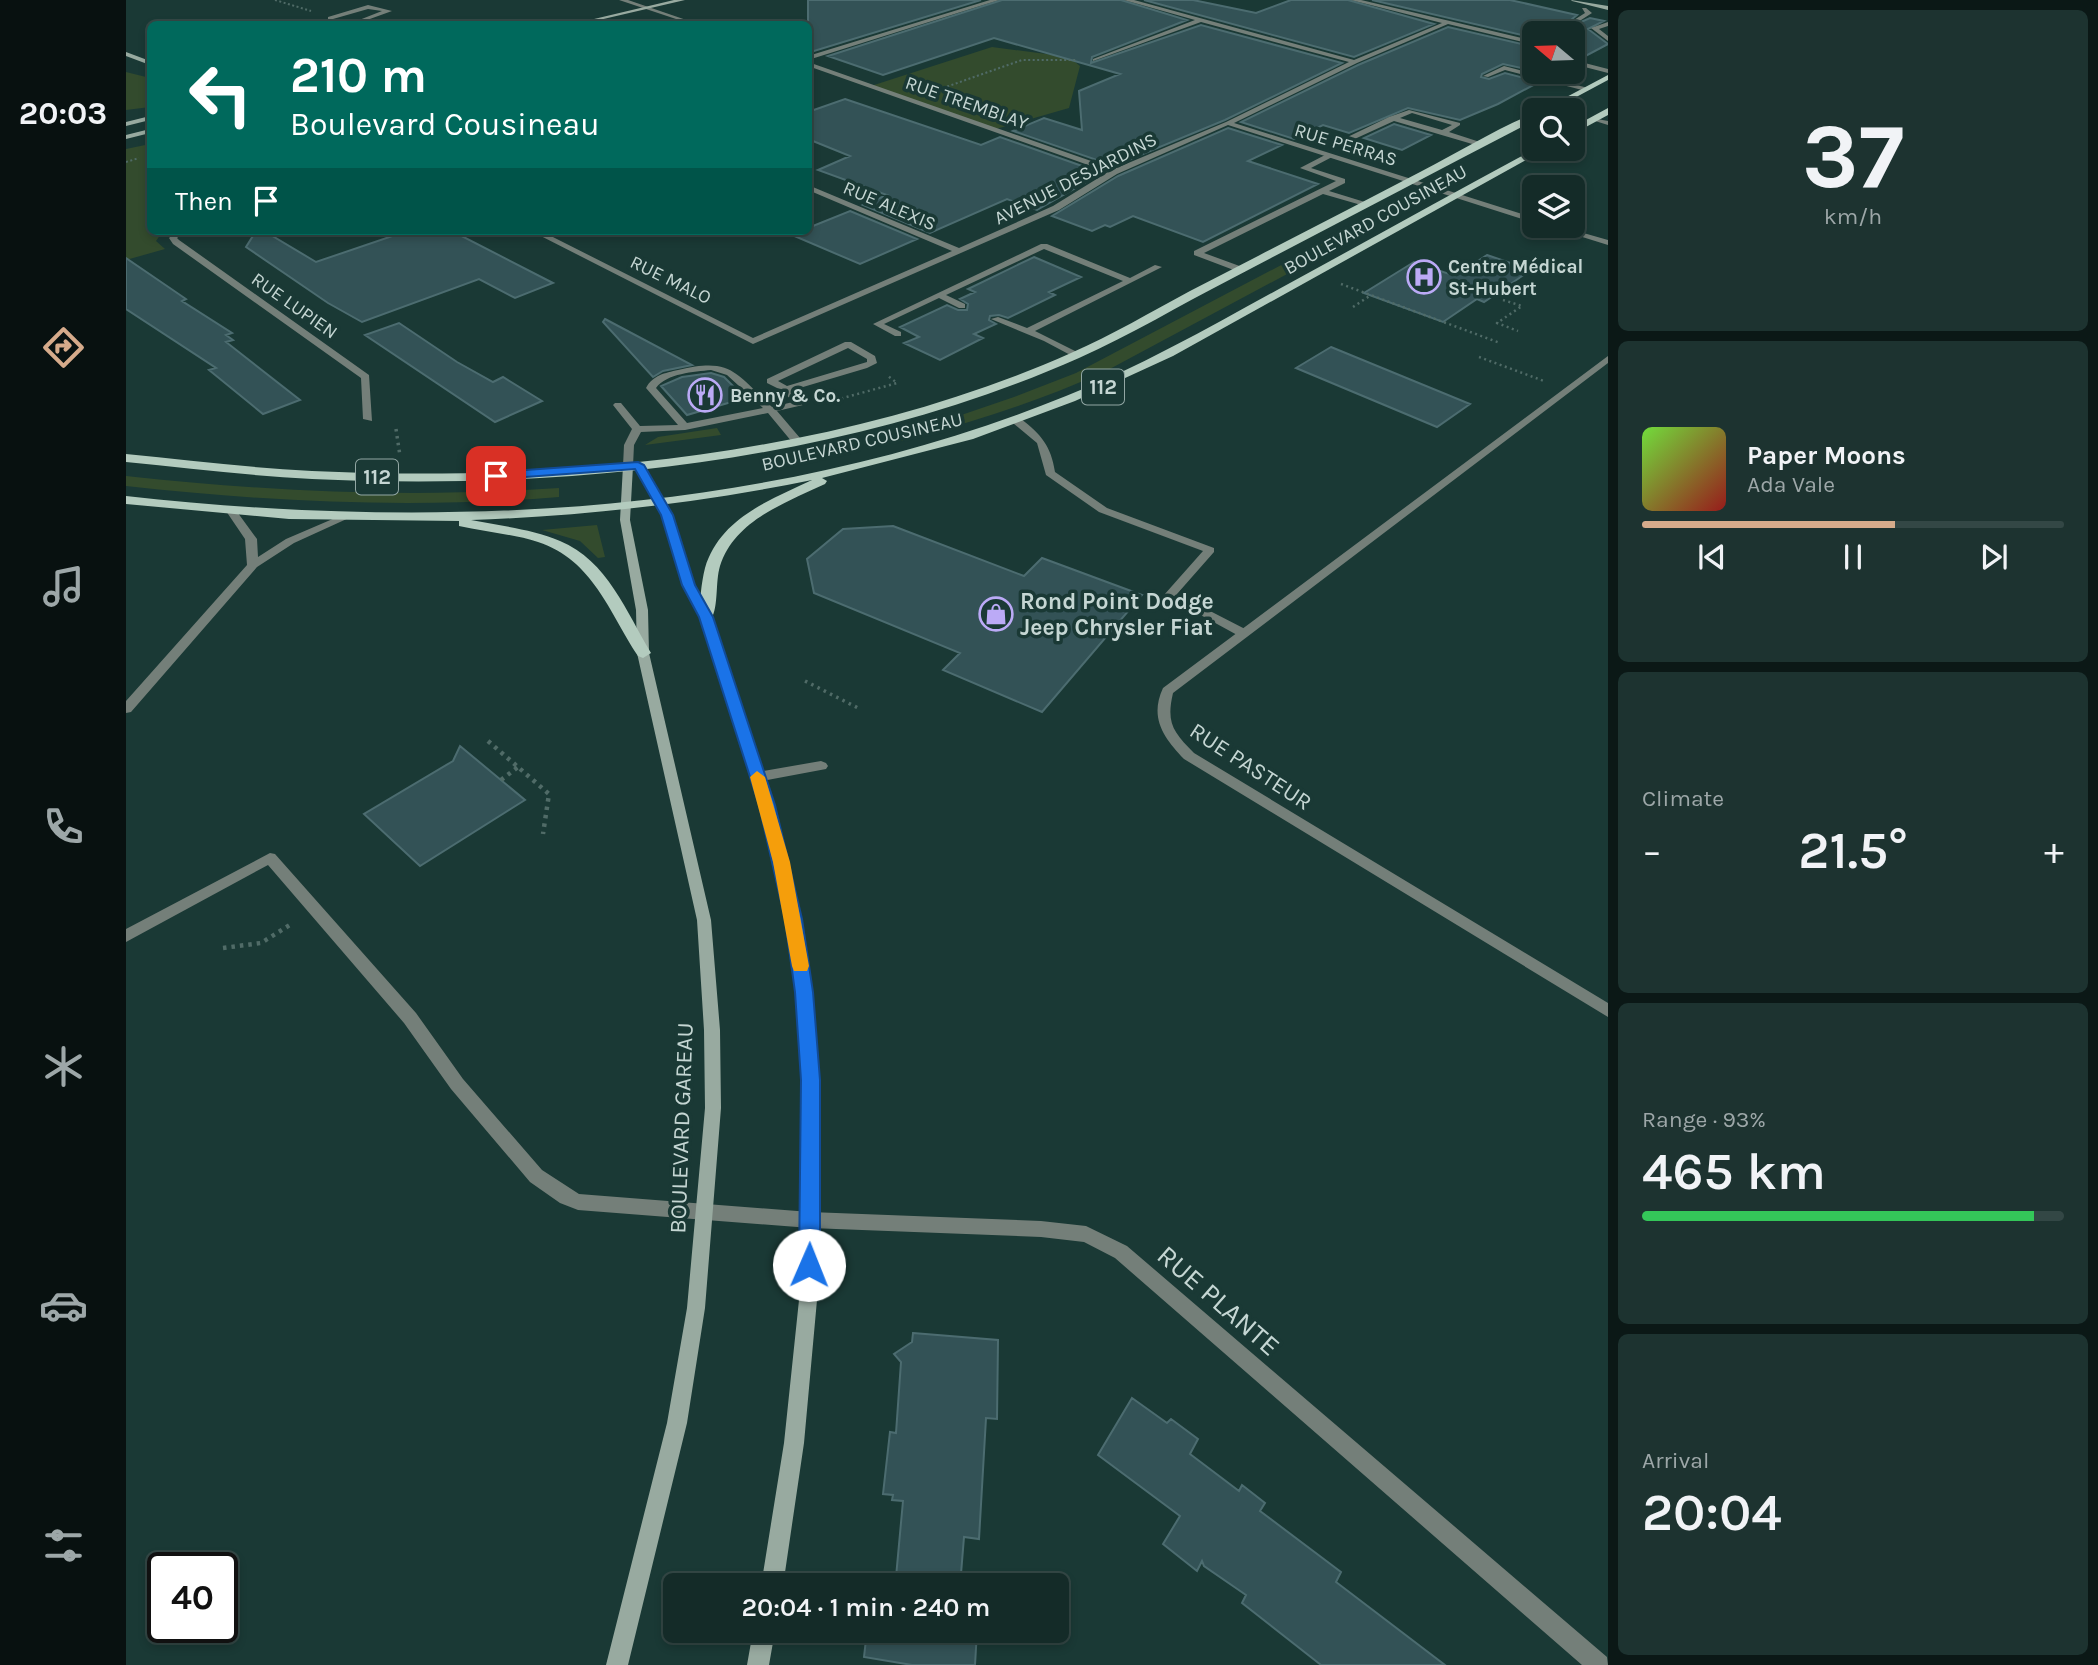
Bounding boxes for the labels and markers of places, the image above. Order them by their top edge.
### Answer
place label: Centre Médical St-Hubert [1448,256,1583,300]
hospital icon: Centre Médical St-Hubert [1405,258,1443,296]
restaurant icon: Benny & Co. [686,376,724,414]
place label: Benny & Co. [730,385,840,407]
pin [466,446,526,506]
place label: Rond Point Dodge Jeep Chrysler Fiat [1020,588,1214,641]
shop icon: Rond Point Dodge Jeep Chrysler Fiat [977,595,1015,633]

